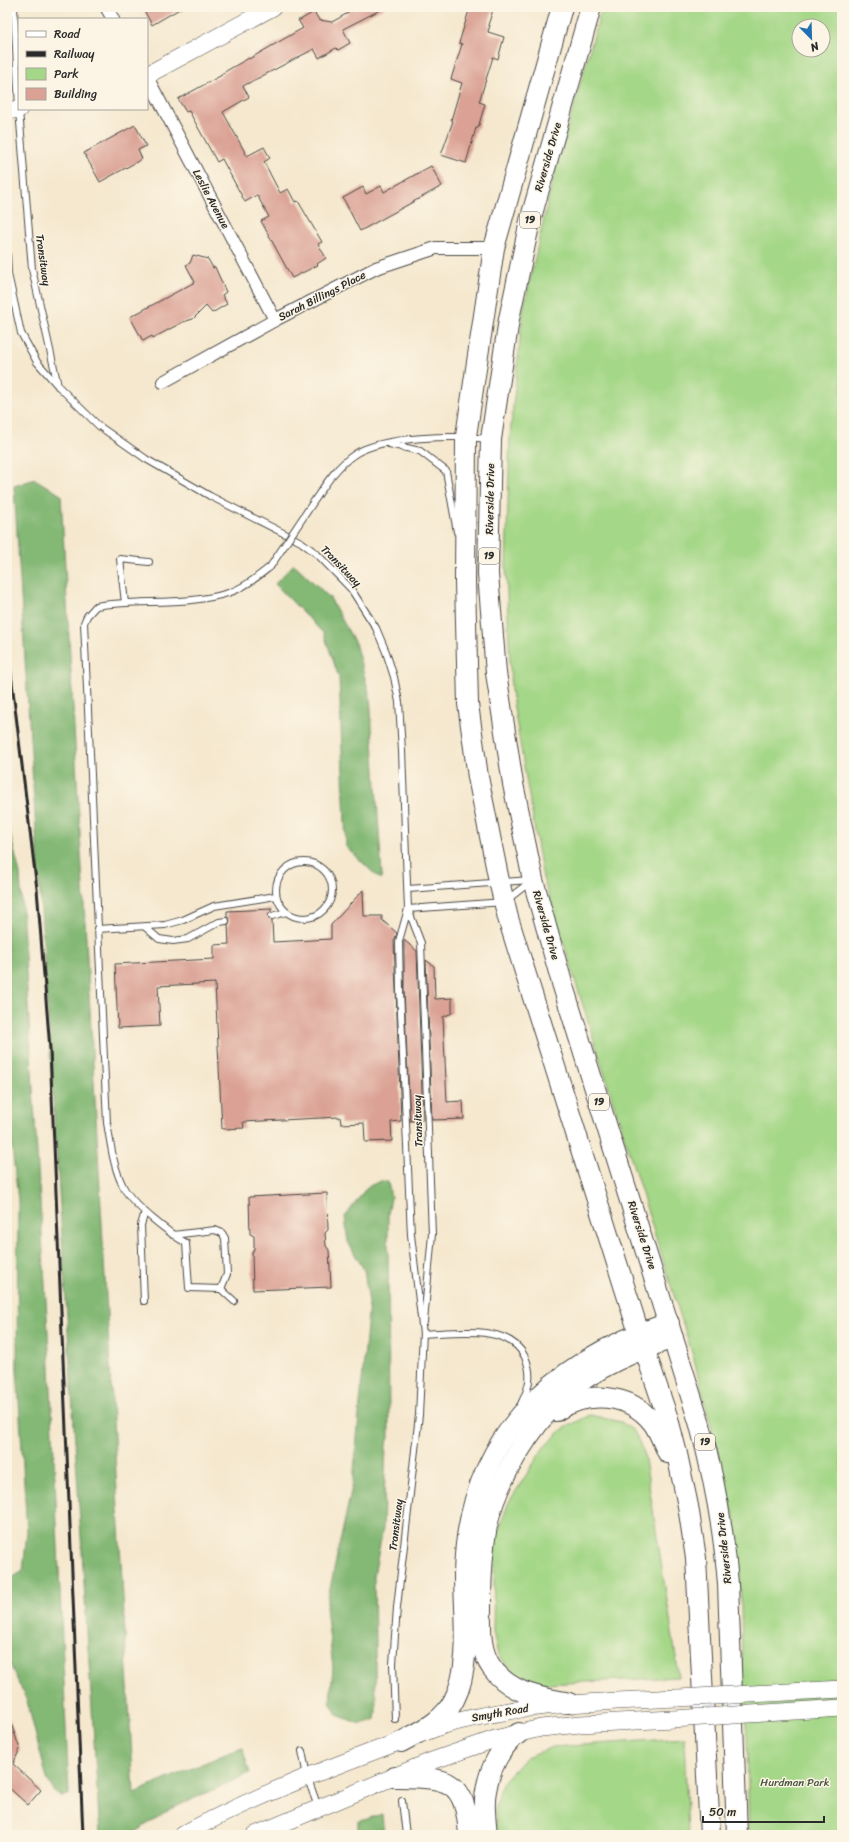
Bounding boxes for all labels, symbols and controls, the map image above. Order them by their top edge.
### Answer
legend [18,18,148,110]
north arrow [791,18,831,58]
text: Road [54,23,81,45]
text: N [807,36,823,57]
text: Railway [54,43,95,65]
text: Park [54,63,79,85]
text: Building [54,83,97,105]
street label: Riverside Drive [529,119,567,194]
street label: Leslie Avenue [187,166,235,233]
road number: 19 [520,212,540,228]
street label: Transitway [30,233,56,288]
street label: Sarah Billings Place [275,266,370,326]
street label: Riverside Drive [480,462,500,535]
street label: Transitway [316,541,366,592]
road number: 19 [479,548,499,564]
street label: Riverside Drive [527,888,565,963]
street label: Transitway [408,1094,428,1147]
road number: 19 [589,1094,609,1110]
street label: Riverside Drive [622,1198,662,1273]
road number: 19 [695,1434,715,1450]
street label: Transitway [383,1498,409,1552]
street label: Riverside Drive [711,1511,737,1584]
street label: Smyth Road [470,1698,531,1727]
park label: Hurdman Park [760,1773,830,1792]
scale bar [703,1798,824,1824]
text: 50 m [709,1801,736,1823]

